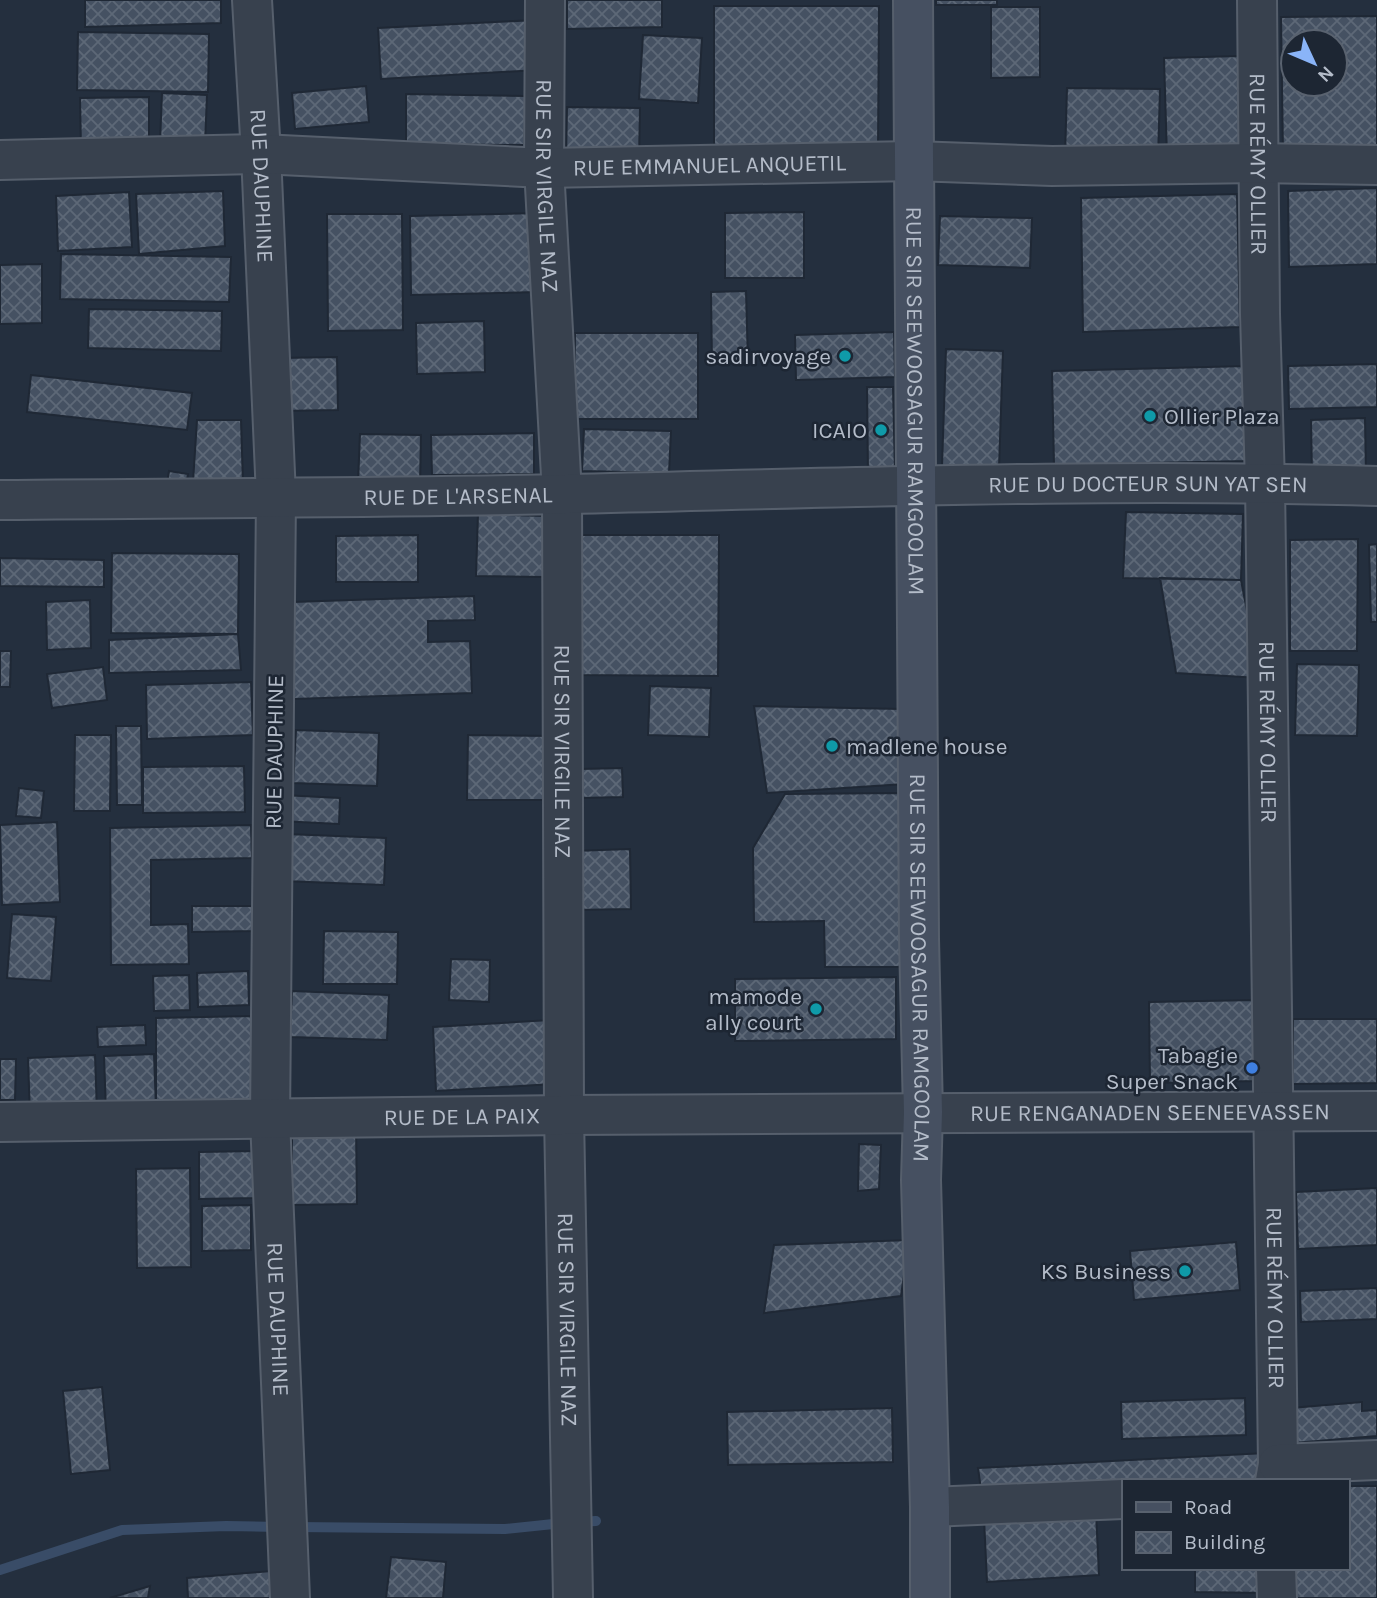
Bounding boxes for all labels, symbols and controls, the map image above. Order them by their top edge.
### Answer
north arrow [1279,28,1349,98]
text: N [1313,62,1338,87]
street label: RUE RÉMY OLLIER [1244,73,1272,255]
street label: RUE SIR VIRGILE NAZ [530,79,564,294]
street label: RUE DAUPHINE [244,108,279,263]
street label: RUE EMMANUEL ANQUETIL [573,149,847,181]
street label: RUE SIR SEEWOOSAGUR RAMGOOLAM [900,206,930,595]
place label: sadirvoyage [705,343,831,370]
marker: sadirvoyage [837,348,853,364]
place label: Ollier Plaza [1164,403,1280,430]
marker: Ollier Plaza [1142,408,1158,424]
place label: ICAIO [812,417,867,444]
marker: ICAIO [873,422,889,438]
street label: RUE DU DOCTEUR SUN YAT SEN [988,470,1308,498]
street label: RUE DE L'ARSENAL [363,481,553,511]
street label: RUE RÉMY OLLIER [1253,641,1283,823]
street label: RUE SIR VIRGILE NAZ [548,644,576,859]
street label: RUE DAUPHINE [260,675,289,829]
place label: madlene house [846,733,1007,760]
marker: madlene house [824,738,840,754]
street label: RUE SIR SEEWOOSAGUR RAMGOOLAM [904,773,936,1163]
place label: mamode ally court [705,983,802,1036]
marker: mamode ally court [808,1001,824,1017]
place label: Tabagie Super Snack [1106,1042,1238,1095]
marker: Tabagie Super Snack [1244,1060,1260,1076]
street label: RUE RENGANADEN SEENEEVASSEN [970,1098,1330,1127]
street label: RUE DE LA PAIX [383,1102,541,1131]
street label: RUE RÉMY OLLIER [1261,1207,1290,1389]
street label: RUE SIR VIRGILE NAZ [552,1212,583,1427]
street label: RUE DAUPHINE [261,1242,295,1397]
place label: KS Business [1041,1258,1171,1285]
marker: KS Business [1177,1263,1193,1279]
legend [1122,1479,1349,1570]
text: Road [1184,1495,1232,1519]
text: Building [1184,1530,1265,1554]

